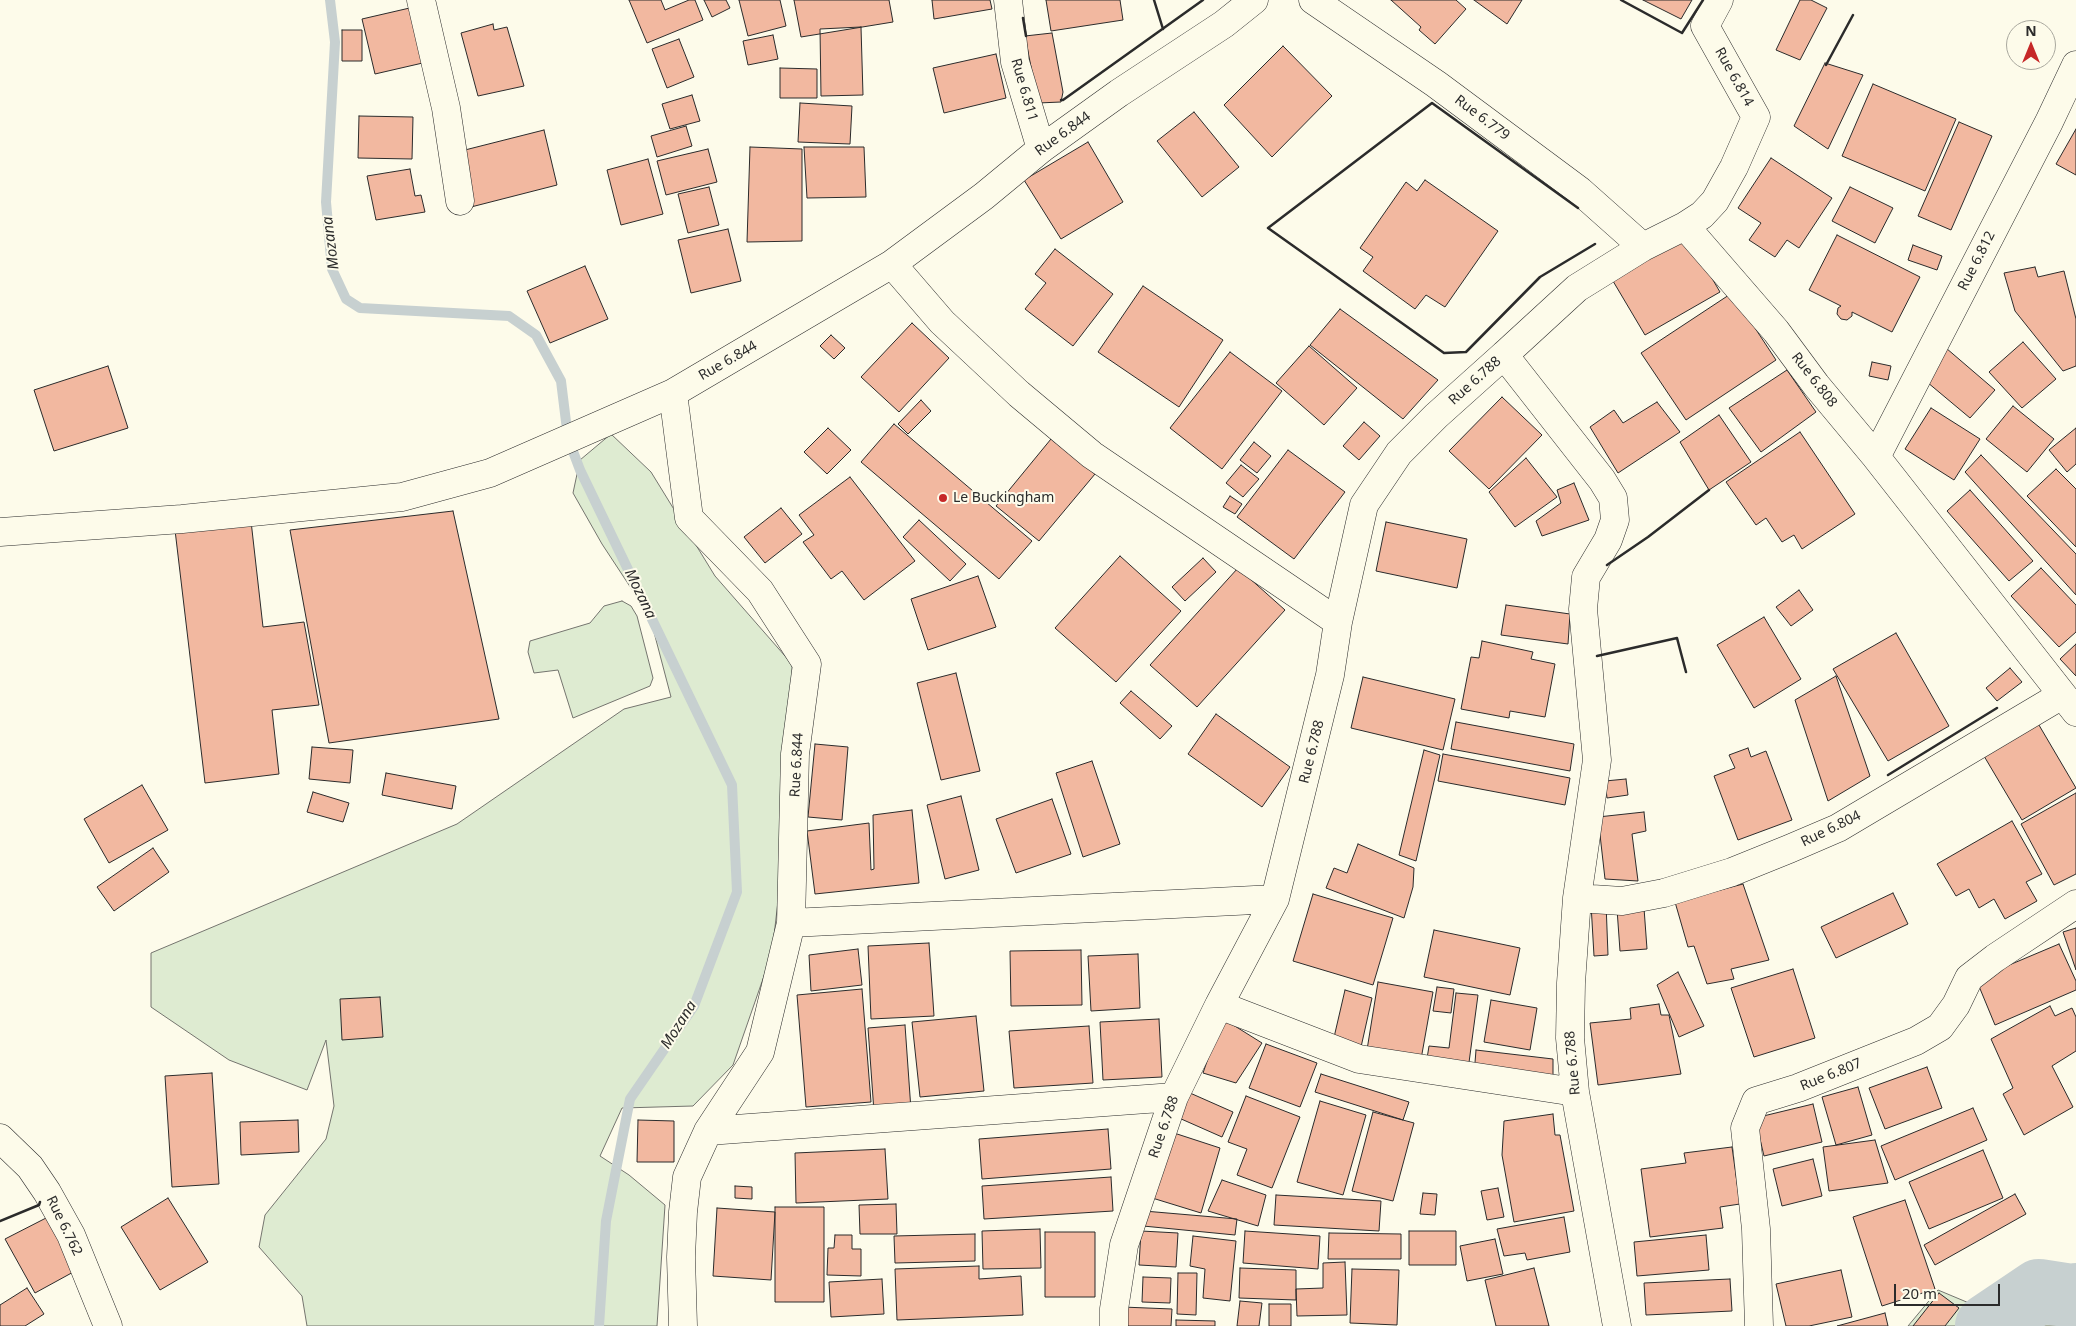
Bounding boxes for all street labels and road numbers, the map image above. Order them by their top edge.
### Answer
street label: Rue 6.814 [1711,45,1757,109]
street label: Rue 6.811 [1007,57,1041,123]
street label: Rue 6.779 [1451,92,1513,144]
street label: Rue 6.844 [1032,108,1094,160]
street label: Rue 6.812 [1955,228,1999,294]
street label: Rue 6.844 [696,338,760,384]
street label: Rue 6.808 [1787,349,1841,411]
street label: Rue 6.788 [1445,353,1505,409]
street label: Rue 6.788 [1296,719,1328,785]
street label: Rue 6.844 [787,732,807,798]
street label: Rue 6.804 [1798,807,1864,851]
street label: Rue 6.788 [1562,1030,1584,1096]
street label: Rue 6.807 [1798,1055,1864,1095]
street label: Rue 6.788 [1146,1094,1182,1160]
street label: Rue 6.762 [42,1193,86,1259]

